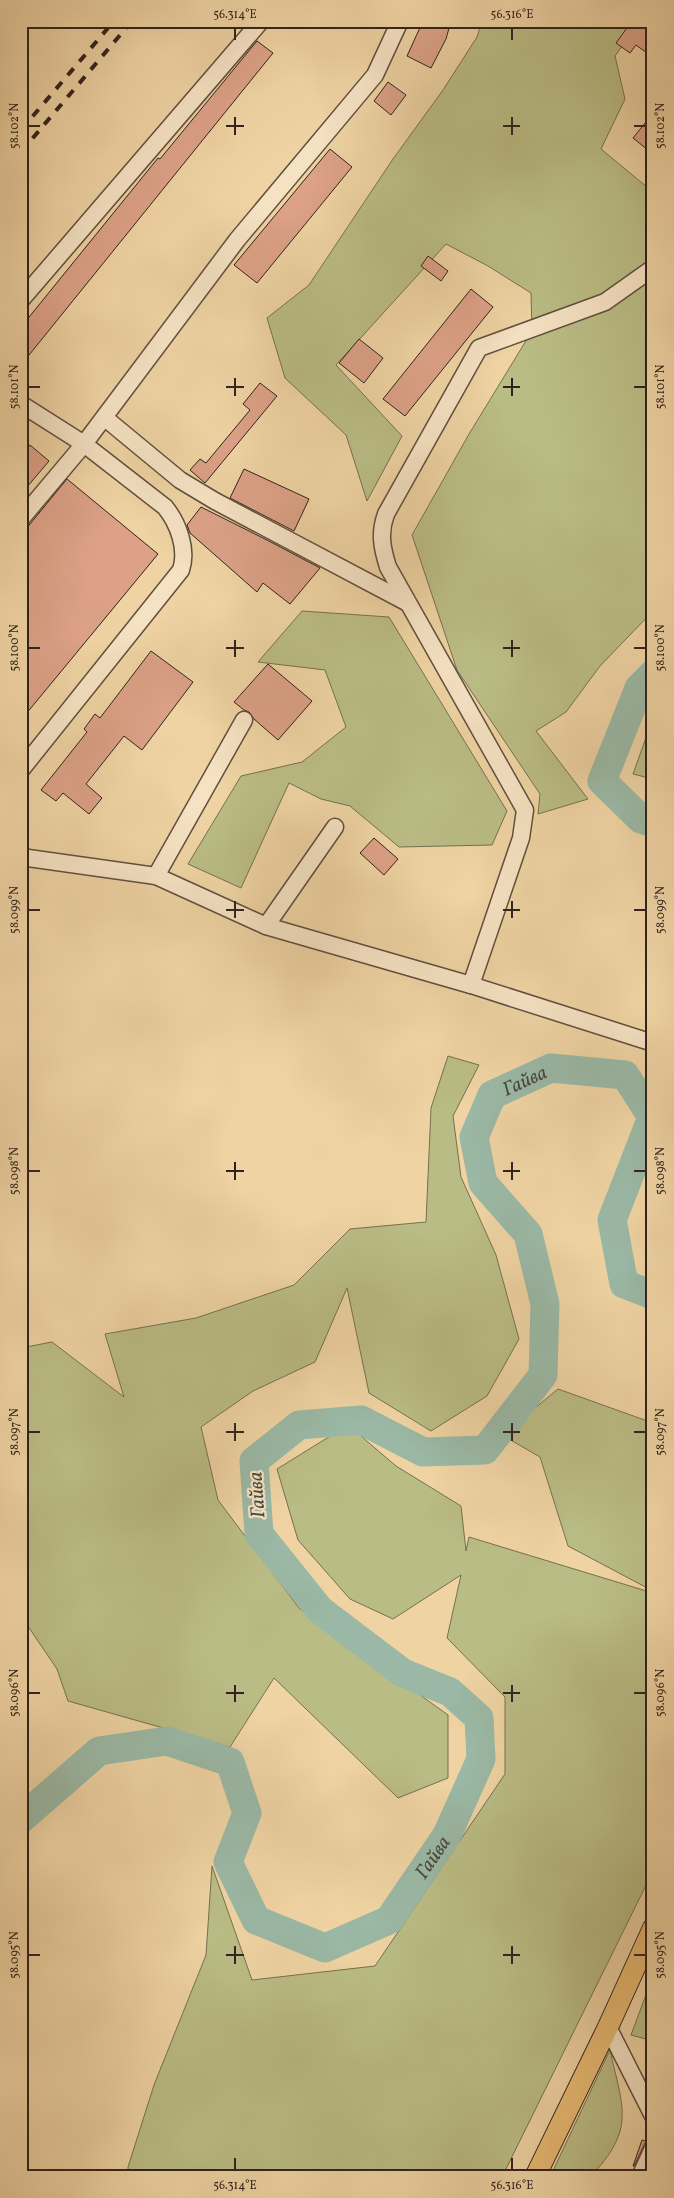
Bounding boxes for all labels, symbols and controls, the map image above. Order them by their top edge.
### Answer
text: 56.314°E [213,7,257,23]
text: 56.316°E [491,7,533,23]
text: 58.102°N [7,103,23,149]
text: 58.102°N [653,103,669,149]
text: 58.101°N [7,365,23,409]
text: 58.101°N [653,365,669,409]
text: 58.100°N [7,624,23,672]
text: 58.100°N [653,624,669,672]
text: 58.099°N [7,886,23,934]
text: 58.099°N [653,886,669,934]
water label: Гайва [498,1060,552,1104]
text: 58.098°N [7,1147,23,1195]
text: 58.098°N [653,1147,669,1195]
text: 58.097°N [7,1408,23,1456]
text: 58.097°N [653,1408,669,1456]
water label: Гайва [242,1471,274,1519]
text: 58.096°N [7,1669,23,1717]
text: 58.096°N [653,1669,669,1717]
water label: Гайва [409,1831,458,1885]
text: 58.095°N [7,1931,23,1979]
text: 58.095°N [653,1931,669,1979]
text: 56.314°E [213,2178,257,2194]
text: 56.316°E [491,2178,533,2194]

